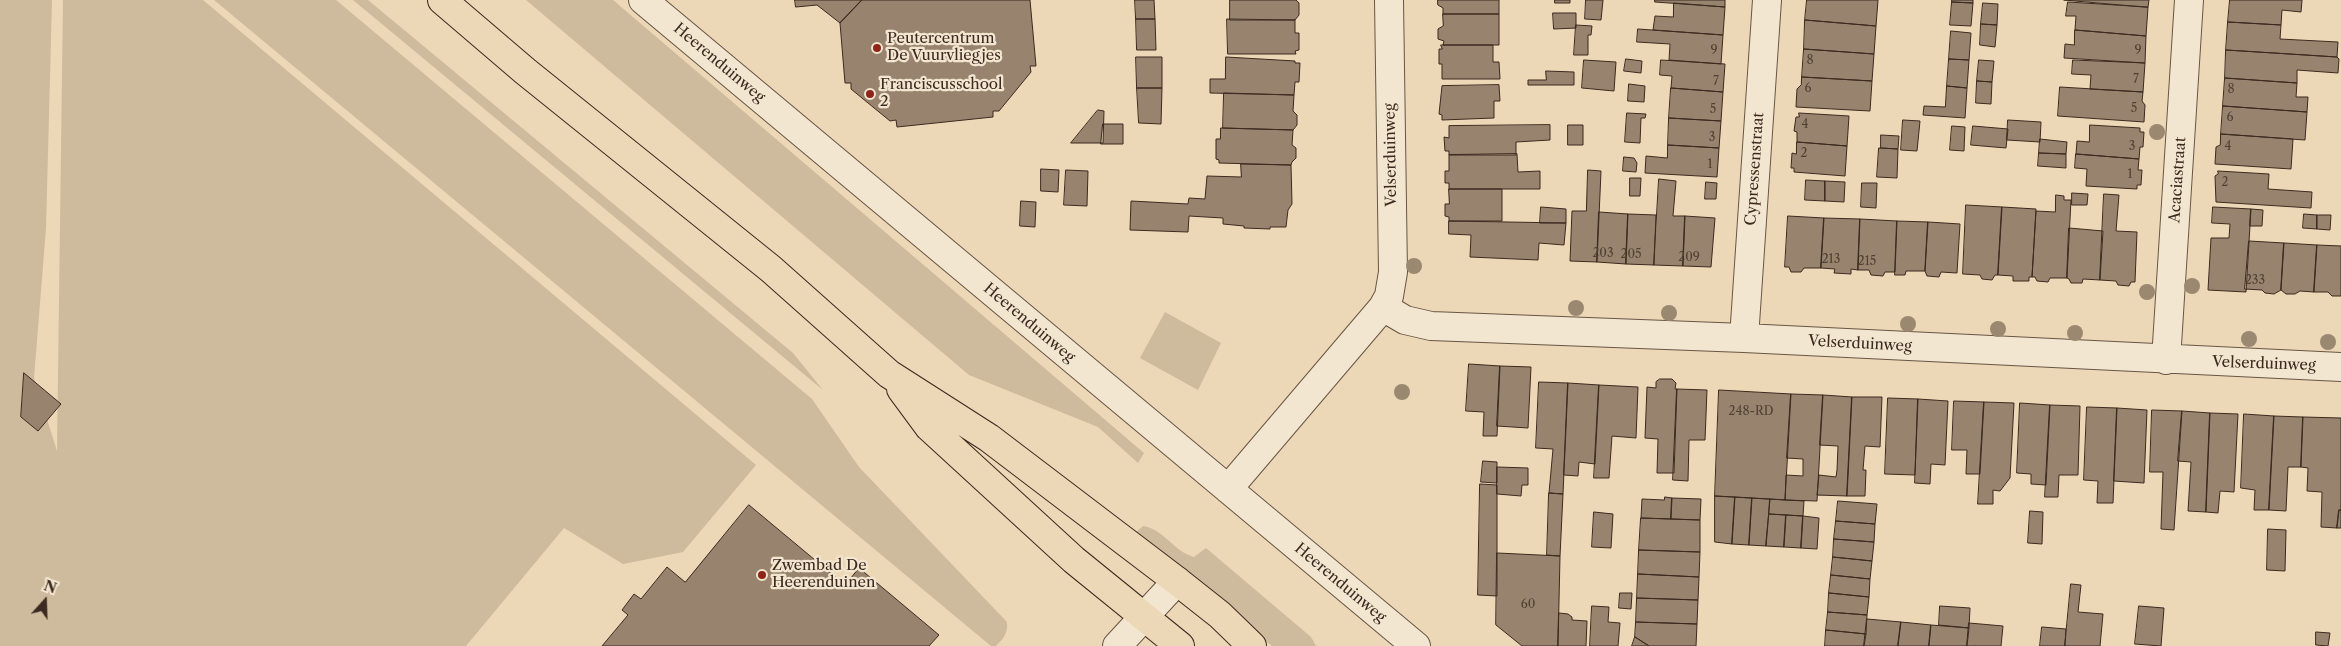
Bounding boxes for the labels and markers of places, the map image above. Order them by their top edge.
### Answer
place label: Peutercentrum De Vuurvliegjes [887,30,1001,65]
marker: Peutercentrum De Vuurvliegjes [871,42,883,54]
place label: Franciscusschool 2 [880,76,1003,111]
marker: Franciscusschool 2 [864,88,876,100]
place label: Zwembad De Heerenduinen [772,557,875,592]
marker: Zwembad De Heerenduinen [756,569,768,581]

